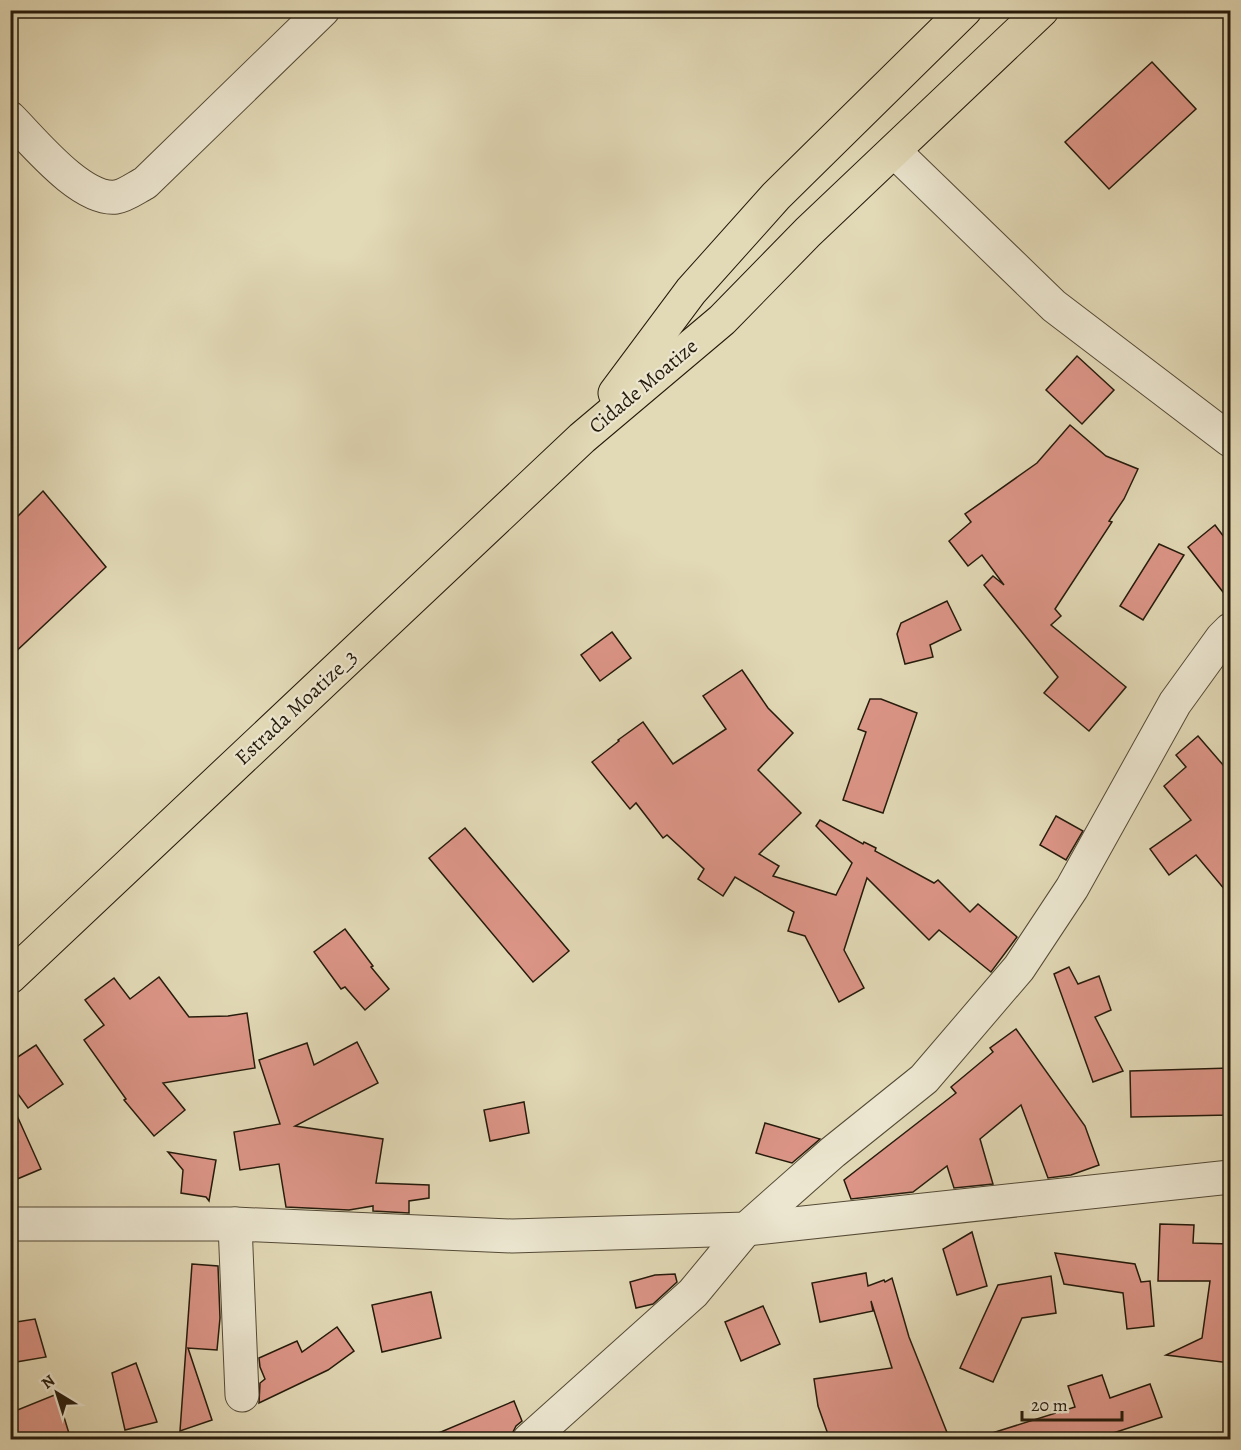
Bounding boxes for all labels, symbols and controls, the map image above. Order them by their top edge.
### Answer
street label: Cidade Moatize [583,332,703,440]
street label: Estrada Moatize_3 [229,643,363,771]
north arrow [27,1363,87,1423]
text: N [37,1369,60,1394]
scale bar [1022,1384,1122,1422]
text: 20 m [1031,1393,1068,1417]

